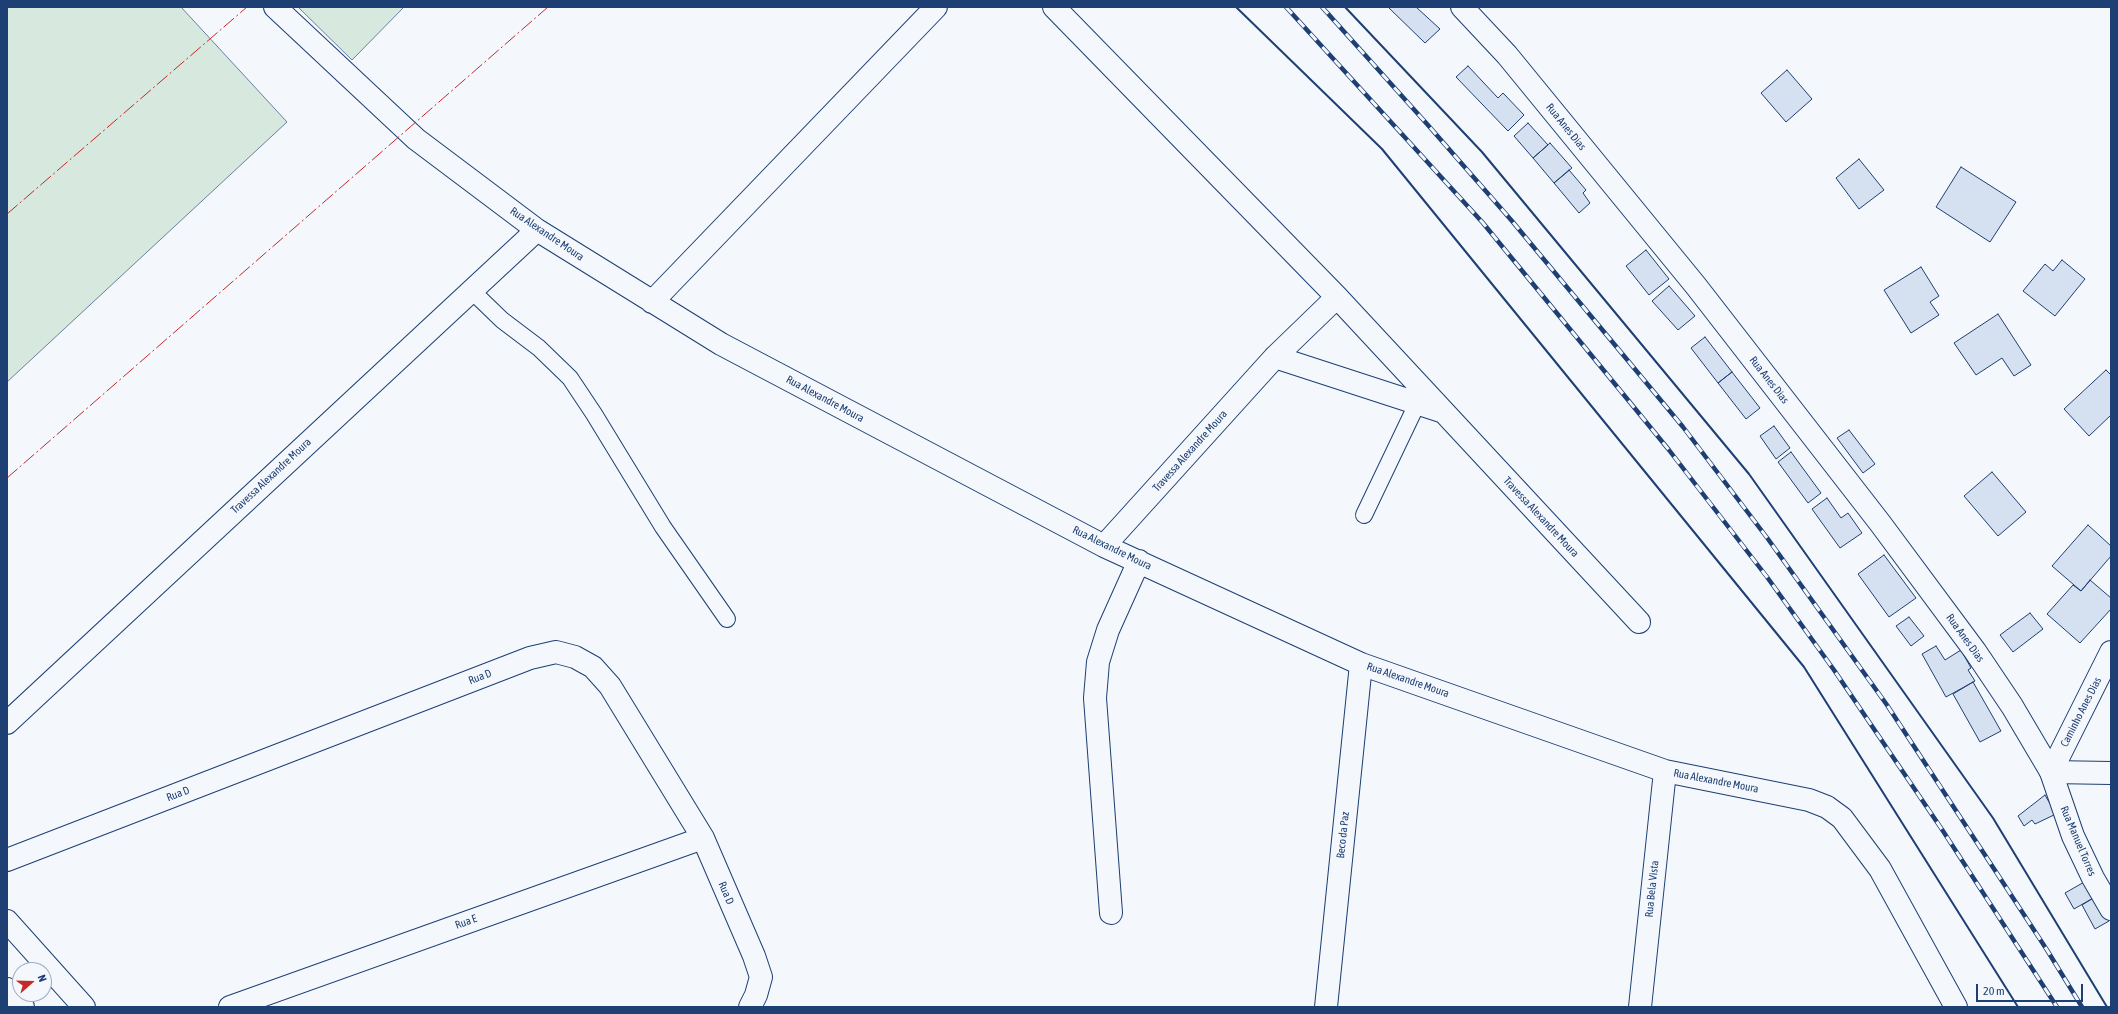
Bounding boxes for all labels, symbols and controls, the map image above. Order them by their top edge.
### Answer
street label: Rua Anes Dias [1543,101,1589,153]
street label: Rua Alexandre Moura [508,204,586,264]
street label: Rua Anes Dias [1746,354,1792,406]
street label: Rua Alexandre Moura [784,373,866,425]
street label: Travessa Alexandre Moura [1150,408,1230,494]
street label: Travessa Alexandre Moura [228,435,314,517]
street label: Travessa Alexandre Moura [1500,474,1582,560]
street label: Rua Alexandre Moura [1070,523,1154,573]
street label: Rua Anes Dias [1943,611,1987,665]
street label: Rua Alexandre Moura [1365,660,1451,700]
street label: Rua D [467,667,493,687]
street label: Caminho Anes Dias [2058,675,2104,749]
street label: Rua Alexandre Moura [1672,766,1760,796]
street label: Rua D [165,784,191,804]
street label: Rua Manuel Torres [2057,804,2099,878]
street label: Beco da Paz [1334,811,1352,859]
street label: Rua Bela Vista [1642,860,1662,918]
street label: Rua D [715,880,737,906]
street label: Rua E [453,912,479,932]
north arrow [12,962,52,1002]
text: N [36,973,49,983]
scale bar [1978,976,2085,1002]
text: 20 m [1983,984,2005,998]

